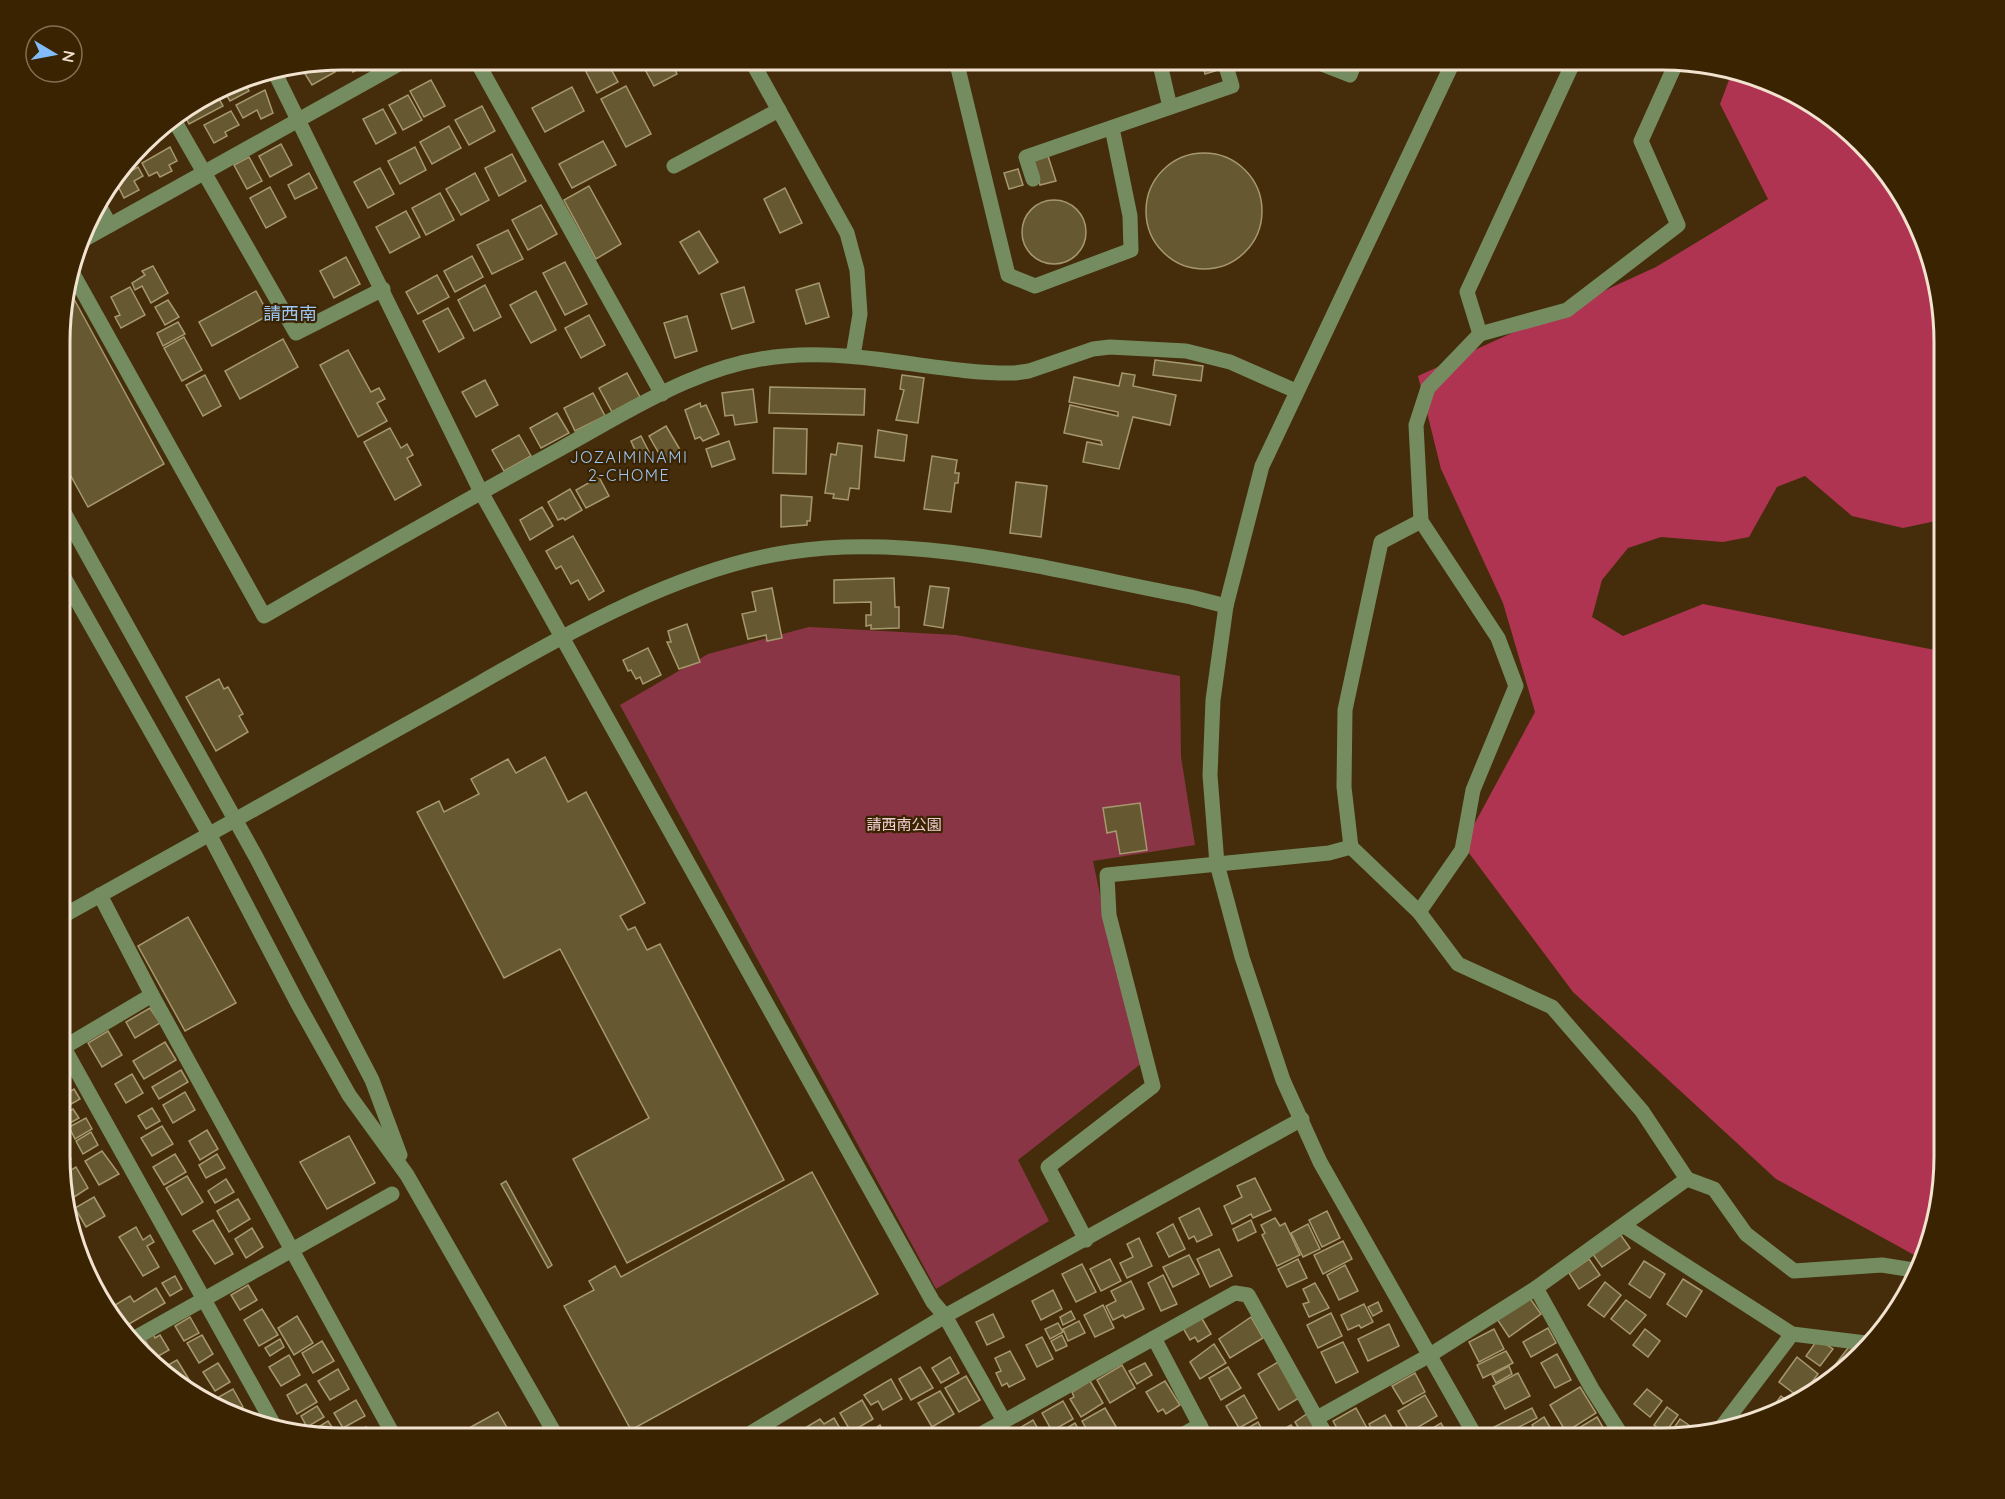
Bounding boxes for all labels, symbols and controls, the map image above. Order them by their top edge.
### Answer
north arrow [24,24,84,84]
text: N [58,49,80,64]
district label: 請西南 [263,302,317,325]
district label: JOZAIMINAMI 2-CHOME [570,447,688,485]
park label: 請西南公園 [866,815,942,834]

